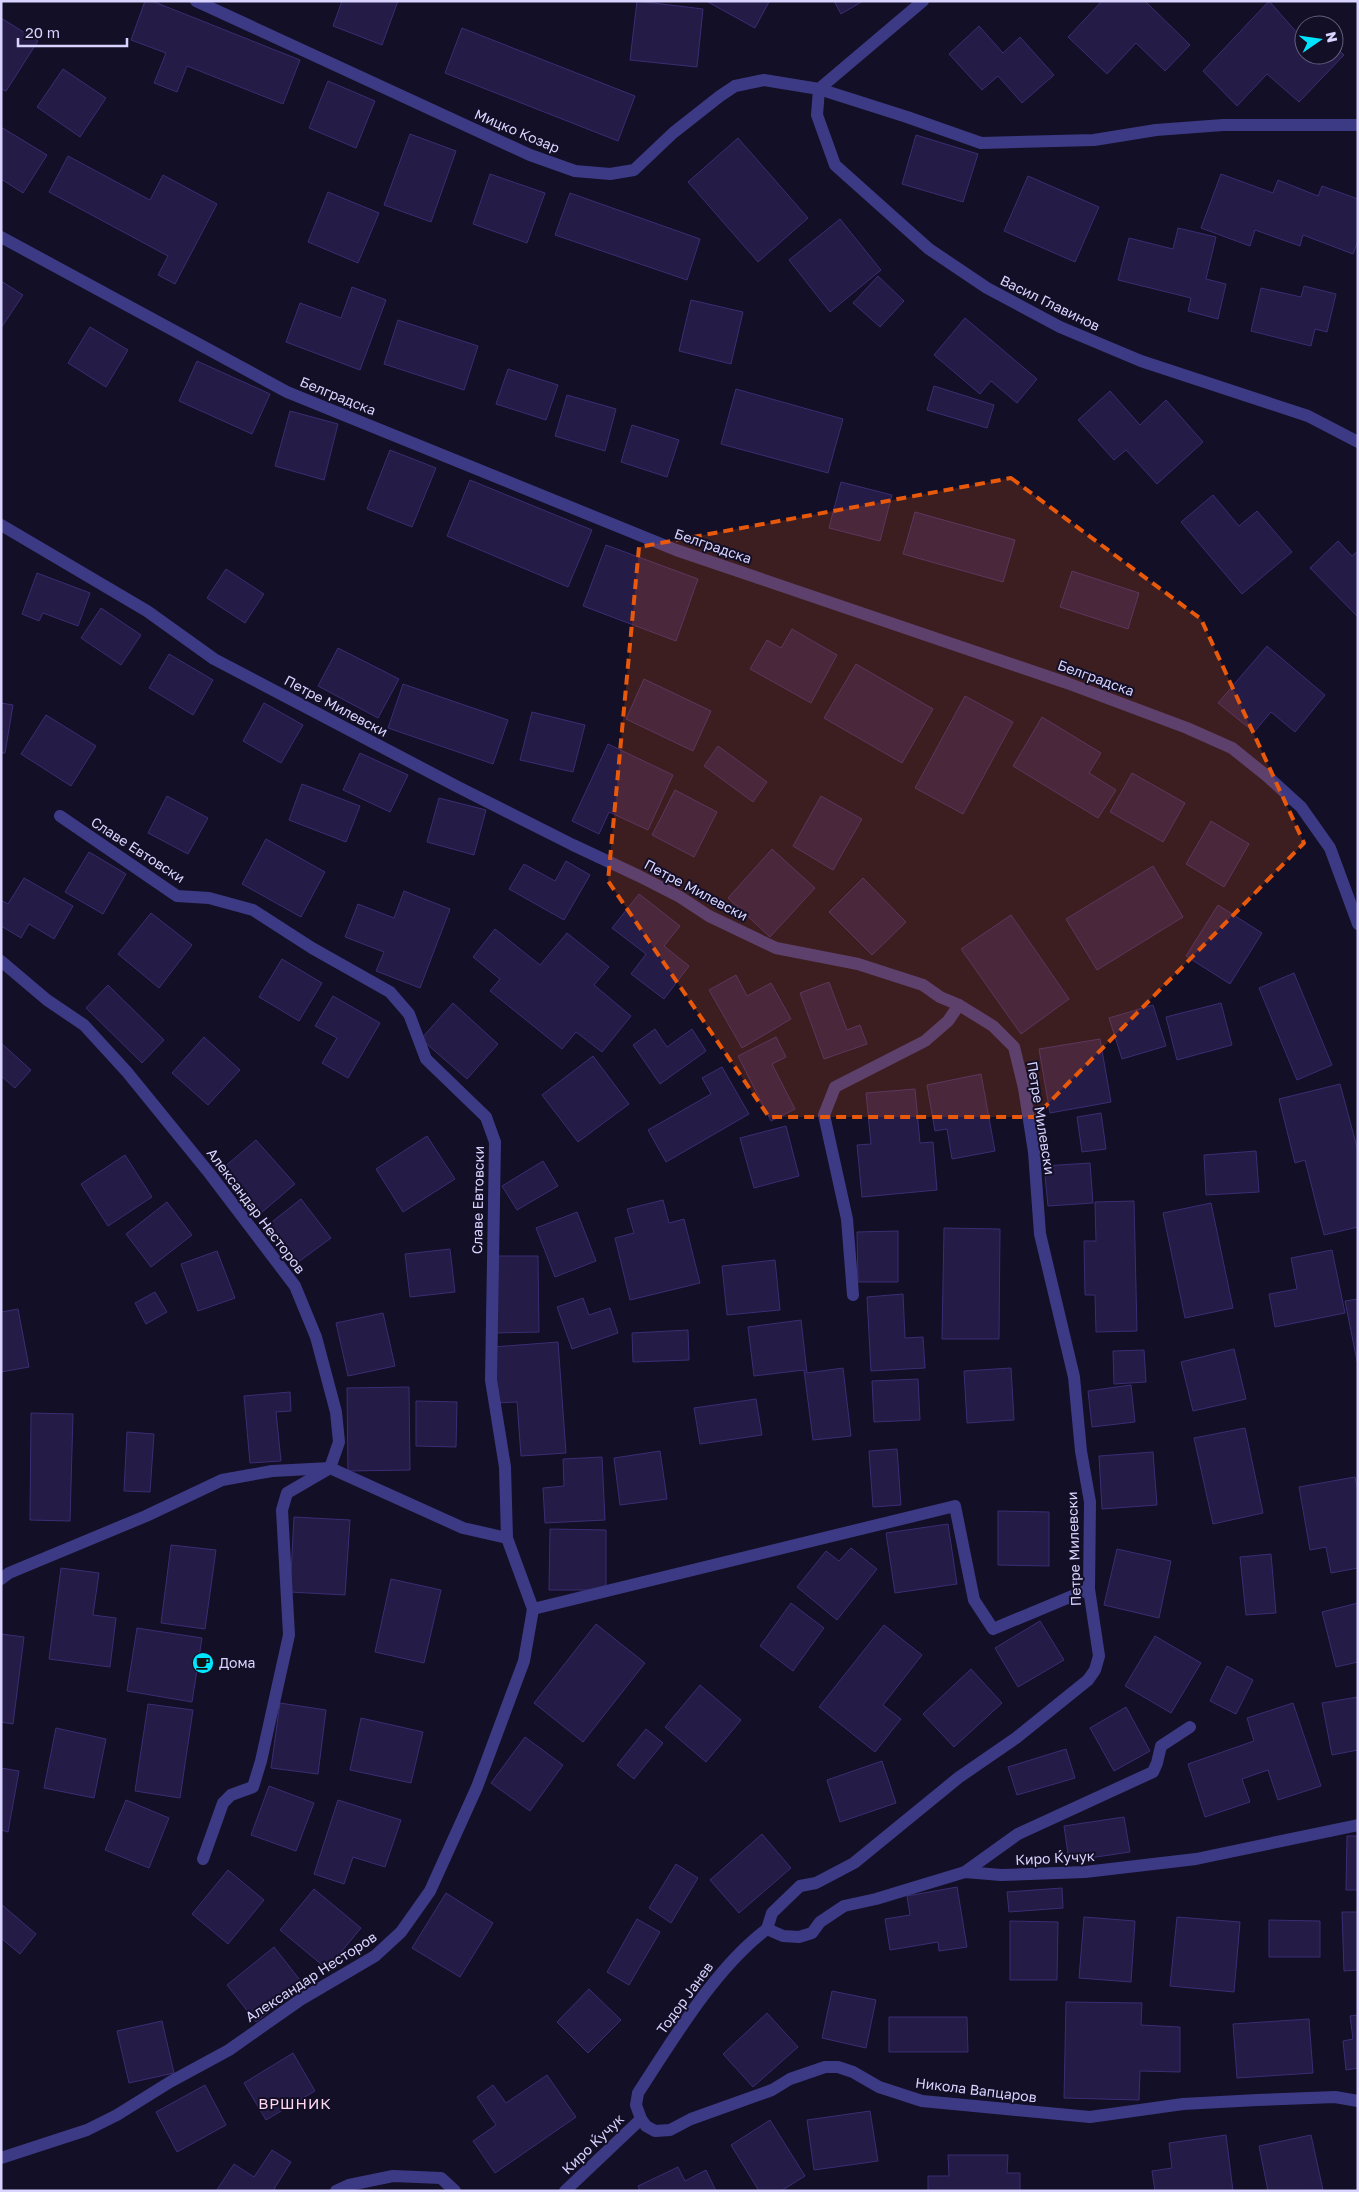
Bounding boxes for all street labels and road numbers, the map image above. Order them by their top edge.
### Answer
street label: Мицко Козар [472,105,562,156]
street label: Васил Главинов [998,271,1103,334]
street label: Белградска [298,373,379,418]
street label: Белградска [672,524,754,567]
street label: Белградска [1055,656,1137,699]
street label: Петре Милевски [282,671,391,740]
street label: Славе Евтовски [88,813,188,886]
street label: Петре Милевски [642,855,751,924]
street label: Петре Милевски [1024,1060,1059,1176]
street label: Александар Несторов [204,1145,309,1277]
street label: Славе Евтовски [468,1146,487,1254]
street label: Петре Милевски [1063,1491,1084,1607]
street label: Киро Ќучук [1015,1847,1095,1868]
street label: Александар Несторов [242,1928,380,2025]
street label: Тодор Јанев [653,1958,716,2037]
street label: Никола Вапцаров [914,2074,1038,2105]
street label: Киро Ќучук [558,2110,627,2177]

